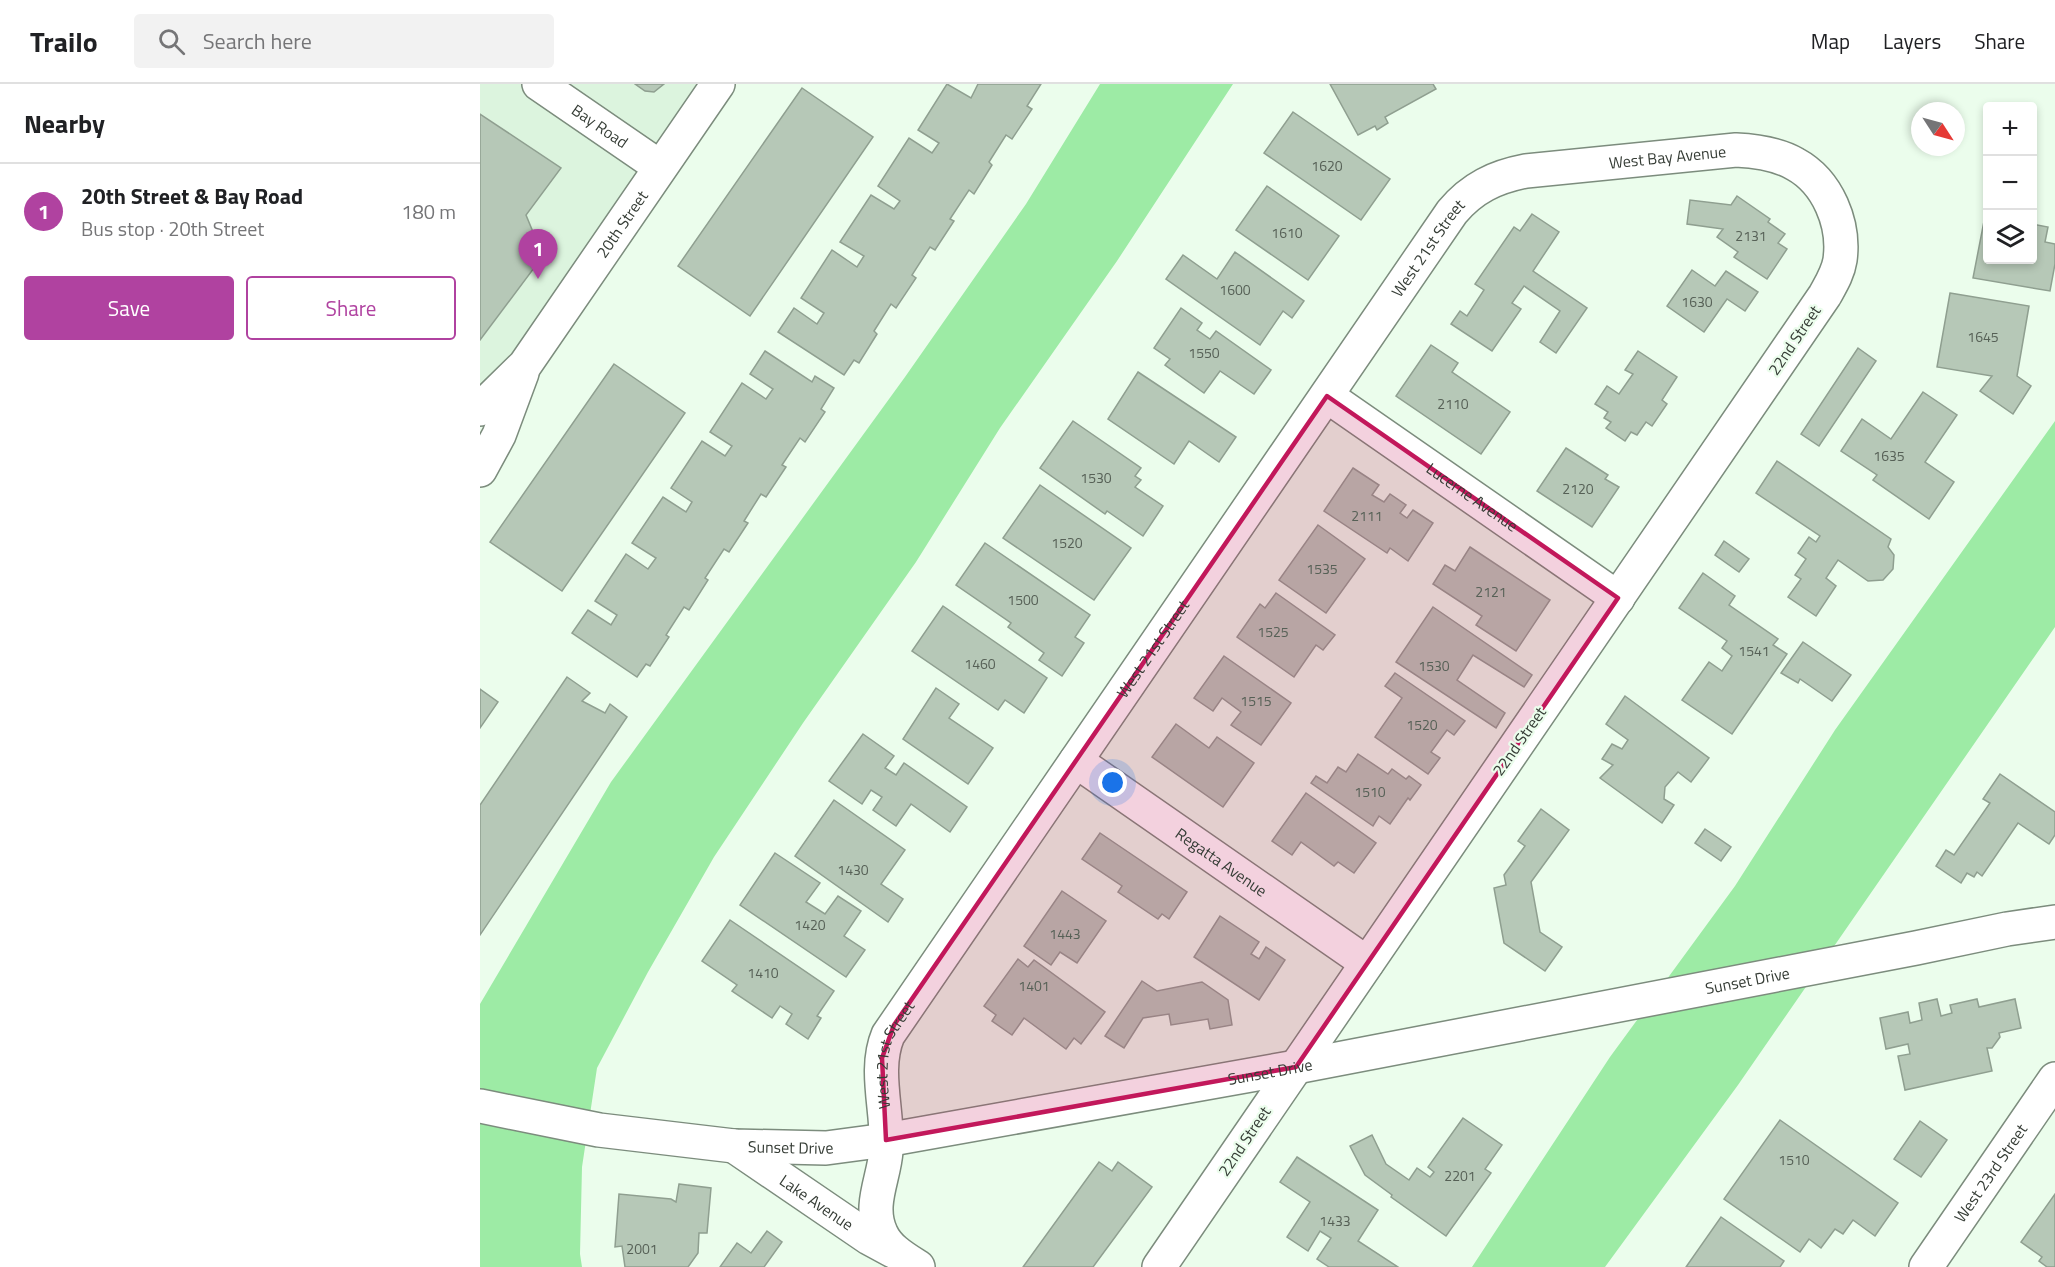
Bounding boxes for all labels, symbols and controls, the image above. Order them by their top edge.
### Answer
search box [134,14,554,68]
text: Trailo [30,20,98,63]
text: Search here [203,24,312,58]
icon: search [155,25,188,58]
text: Map [1811,25,1850,57]
text: Layers [1883,25,1941,57]
text: Share [1974,25,2025,57]
street label: Bay Road [567,98,633,154]
north arrow [1911,102,1965,156]
map controls [1983,102,2037,264]
button: + [1983,102,2037,156]
text: Nearby [24,104,105,143]
street label: West Bay Avenue [1608,139,1727,175]
house number: 1620 [1311,155,1343,176]
button: − [1983,156,2037,210]
text: 20th Street & Bay Road [81,179,303,213]
street label: 20th Street [590,185,654,263]
street label: West 21st Street [1385,193,1470,302]
text: 1 [38,196,49,227]
text: 180 m [401,196,456,227]
button: layers [1983,210,2037,264]
text: Bus stop · 20th Street [81,213,264,244]
house number: 1610 [1271,222,1303,243]
house number: 2131 [1735,225,1767,246]
pin: 1 [518,230,558,279]
button: Save [24,276,234,340]
button: Share [246,276,456,340]
house number: 1600 [1219,279,1251,300]
house number: 1630 [1681,291,1713,312]
street label: 22nd Street [1762,300,1826,380]
house number: 1645 [1967,326,1999,347]
house number: 1550 [1188,342,1220,363]
house number: 2110 [1437,393,1469,414]
house number: 1635 [1873,445,1905,466]
street label: Lucerne Avenue [1422,457,1523,537]
house number: 1530 [1080,467,1112,488]
house number: 2120 [1562,478,1594,499]
house number: 2111 [1351,505,1383,526]
house number: 1520 [1051,532,1083,553]
house number: 1535 [1306,558,1338,579]
house number: 2121 [1475,581,1507,602]
house number: 1500 [1007,589,1039,610]
street label: West 21st Street [1111,594,1195,703]
house number: 1525 [1257,621,1289,642]
house number: 1541 [1738,640,1770,661]
house number: 1460 [964,653,996,674]
house number: 1530 [1418,655,1450,676]
house number: 1515 [1240,690,1272,711]
street label: 22nd Street [1486,701,1552,781]
house number: 1520 [1406,714,1438,735]
your location [1098,768,1127,797]
house number: 1510 [1354,781,1386,802]
street label: Regatta Avenue [1171,822,1272,902]
house number: 1430 [837,859,869,880]
house number: 1420 [794,914,826,935]
house number: 1443 [1049,923,1081,944]
street label: Sunset Drive [1703,961,1792,1000]
house number: 1410 [747,962,779,983]
house number: 1401 [1018,975,1050,996]
street label: West 21st Street [869,995,920,1110]
street label: Sunset Drive [1226,1052,1314,1091]
street label: 22nd Street [1212,1101,1276,1181]
street label: West 23rd Street [1948,1118,2033,1227]
street label: Sunset Drive [748,1134,835,1160]
house number: 1510 [1778,1149,1810,1170]
house number: 2201 [1444,1165,1476,1186]
street label: Lake Avenue [775,1168,858,1236]
house number: 1433 [1319,1210,1351,1231]
house number: 2001 [626,1238,658,1259]

